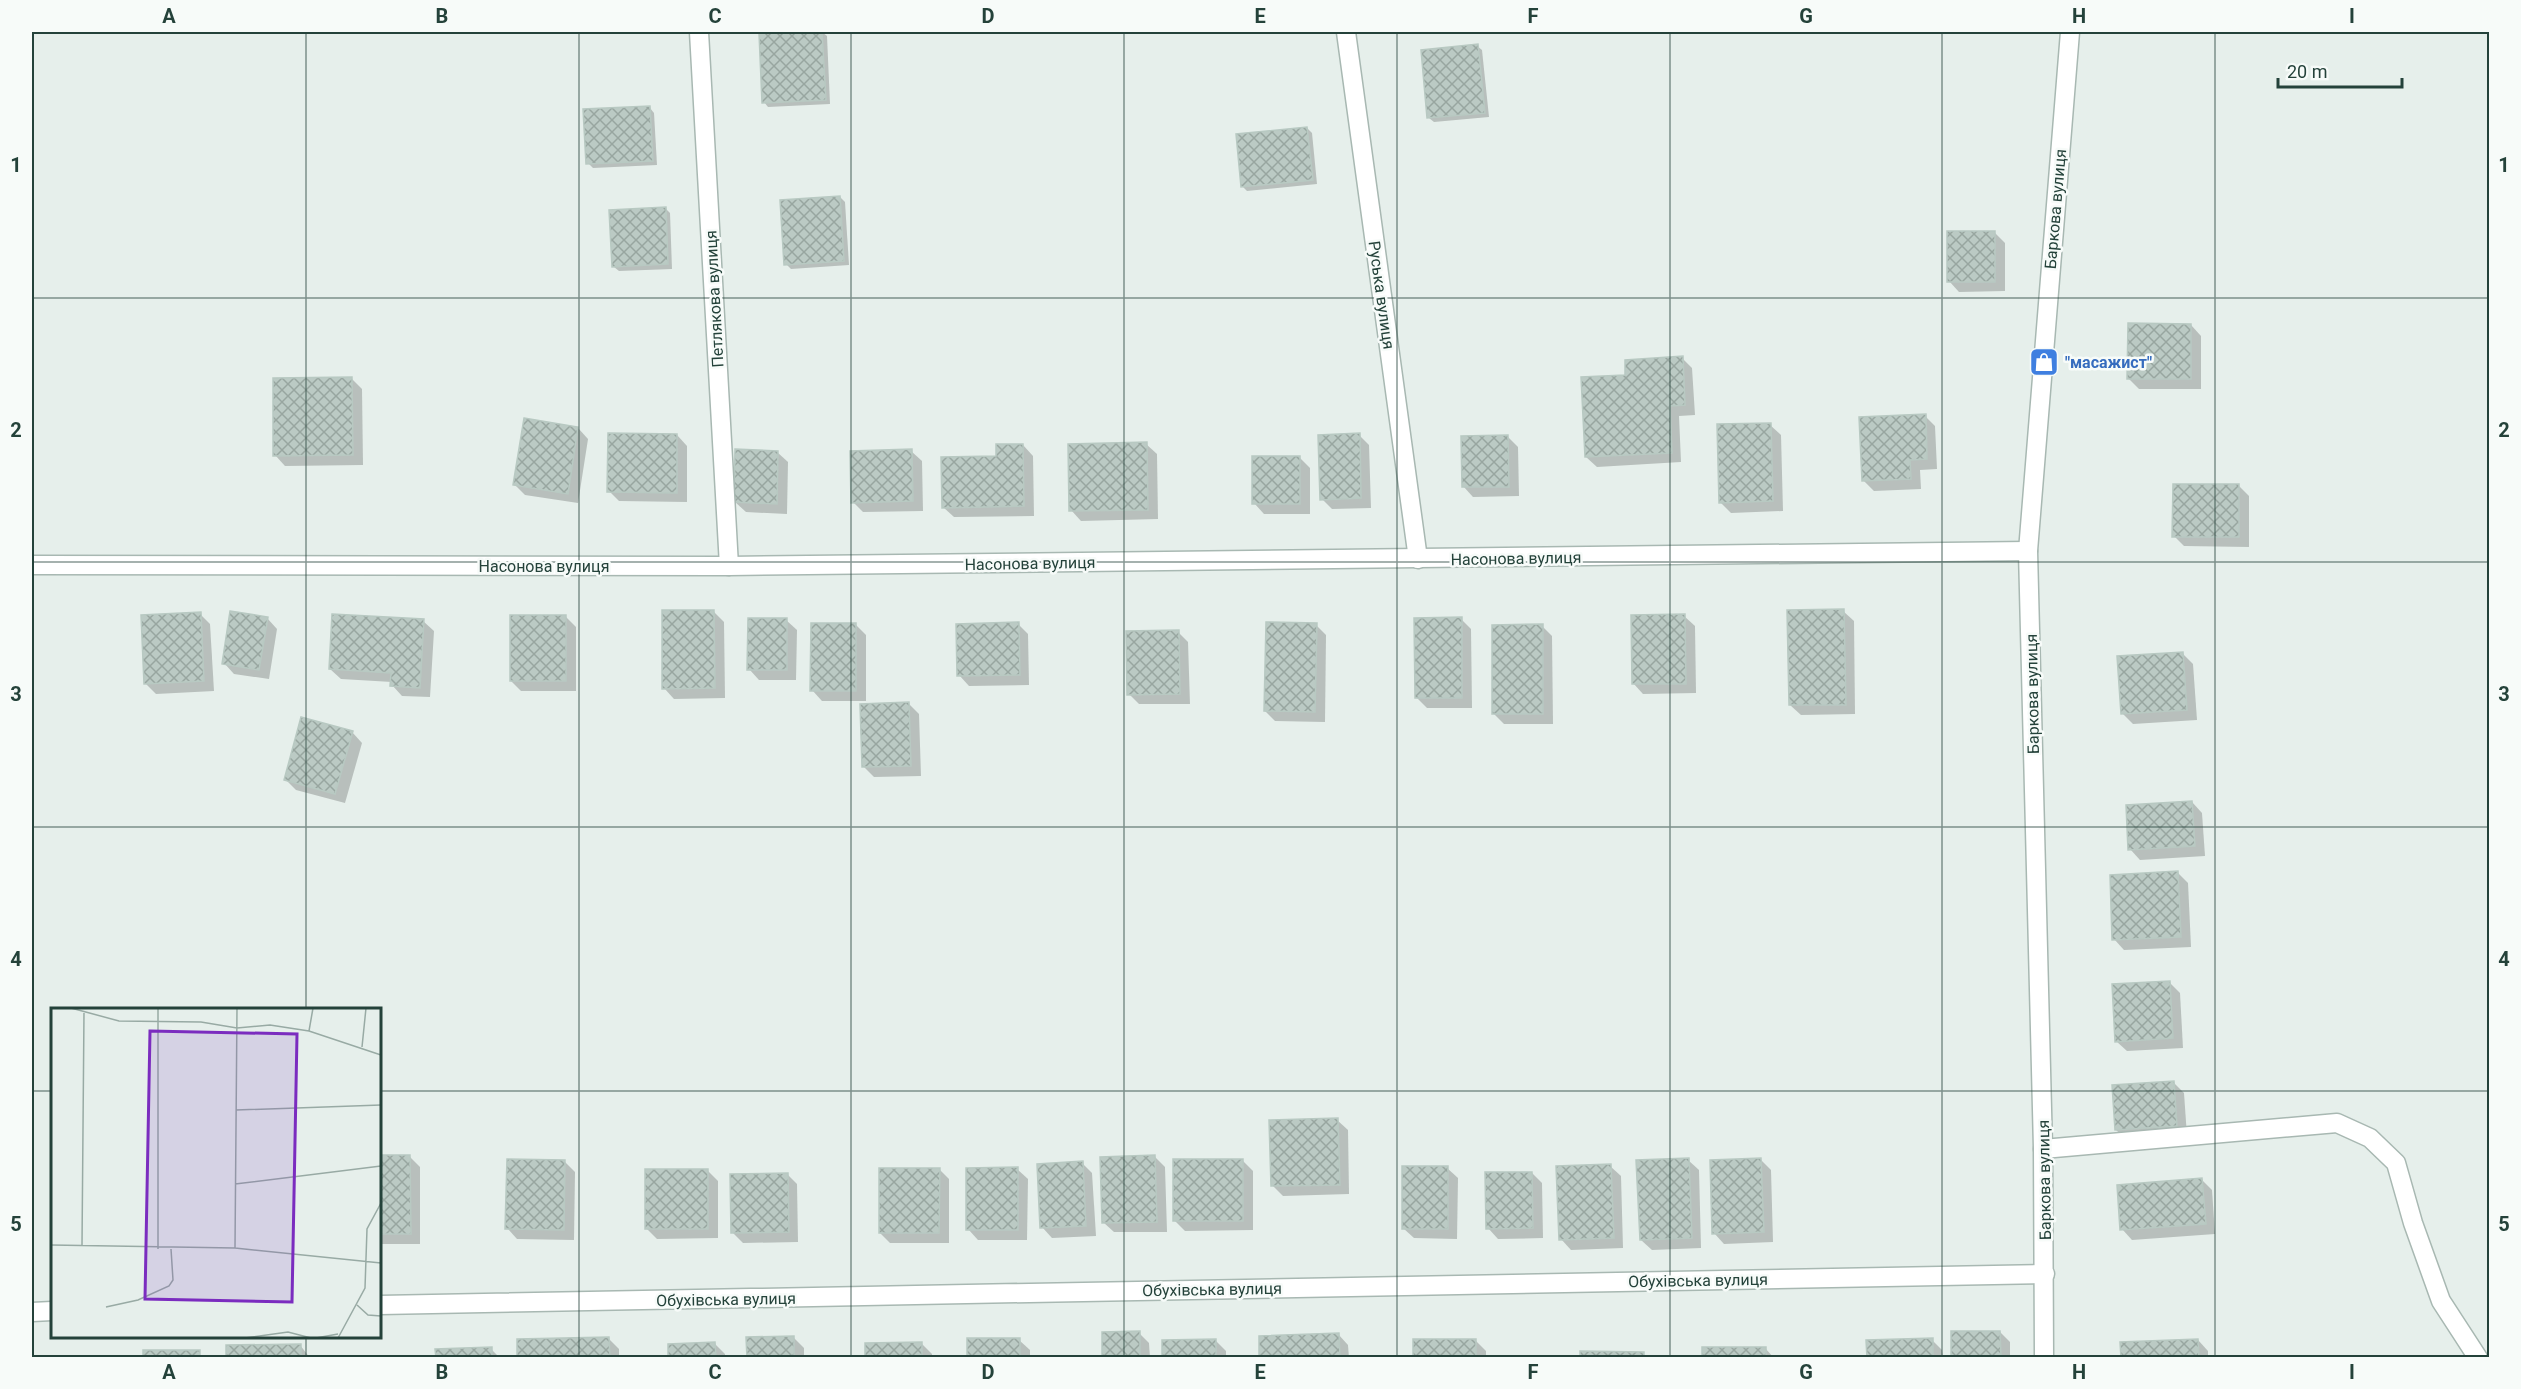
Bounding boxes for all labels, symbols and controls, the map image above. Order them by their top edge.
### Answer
text: A [162,4,176,28]
text: B [436,4,448,28]
text: C [708,4,722,28]
text: D [982,4,995,28]
text: E [1254,4,1266,28]
text: F [1528,4,1539,28]
text: G [1799,4,1813,28]
text: H [2072,4,2086,28]
text: I [2349,4,2355,28]
scale bar [2278,51,2402,89]
text: 20 m [2287,61,2327,82]
street label: Баркова вулиця [2041,148,2070,270]
text: 1 [10,153,22,177]
text: 1 [2498,153,2510,177]
street label: Петлякова вулиця [701,230,728,368]
street label: Руська вулиця [1364,240,1399,350]
shop icon: "масажист" [2028,346,2060,378]
place label: "масажист" [2065,353,2152,372]
text: 2 [10,418,22,442]
text: 2 [2498,418,2510,442]
street label: Насонова вулиця [1450,548,1582,569]
street label: Насонова вулиця [964,553,1096,574]
street label: Насонова вулиця [479,557,609,576]
street label: Баркова вулиця [2022,634,2043,754]
text: 3 [10,682,22,706]
text: 3 [2498,682,2510,706]
text: 4 [10,947,22,971]
text: 4 [2498,947,2510,971]
inset map [51,1008,381,1338]
street label: Баркова вулиця [2034,1120,2055,1240]
text: 5 [10,1212,22,1236]
text: 5 [2498,1212,2510,1236]
street label: Обухівська вулиця [1628,1270,1768,1291]
street label: Обухівська вулиця [1142,1279,1282,1300]
street label: Обухівська вулиця [656,1289,796,1310]
text: A [162,1360,176,1384]
text: B [436,1360,448,1384]
text: C [708,1360,722,1384]
text: D [982,1360,995,1384]
text: E [1254,1360,1266,1384]
text: F [1528,1360,1539,1384]
text: G [1799,1360,1813,1384]
text: H [2072,1360,2086,1384]
text: I [2349,1360,2355,1384]

